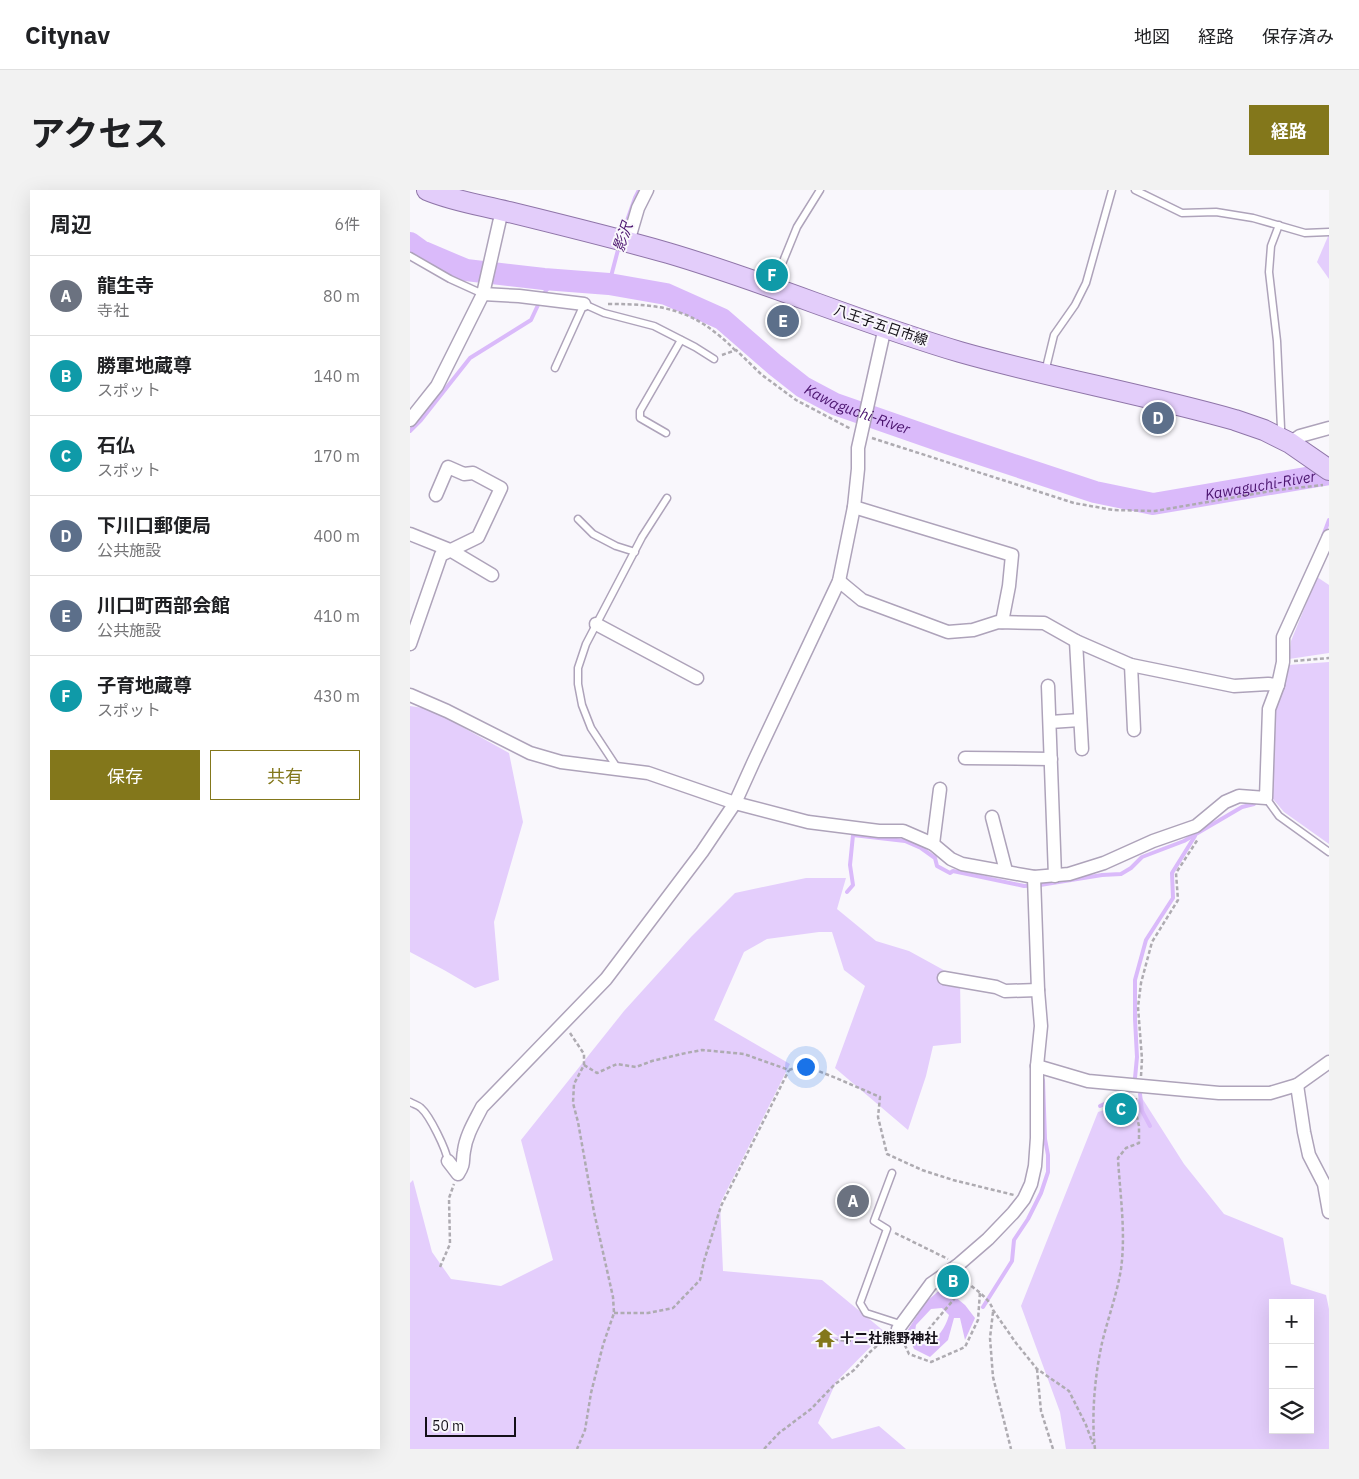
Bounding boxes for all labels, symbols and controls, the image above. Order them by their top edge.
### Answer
text: Citynav [25,19,110,51]
text: 地図 [1134,25,1170,48]
text: 経路 [1198,25,1234,48]
text: 保存済み [1262,25,1334,48]
button: 経路 [1249,105,1329,155]
text: アクセス [30,110,168,156]
text: 周辺 [50,210,92,238]
text: 6件 [334,214,360,234]
water label: 影沢 [609,218,637,254]
pin: F [756,256,788,294]
text: 龍生寺 [97,273,154,297]
text: A [61,286,71,306]
text: 80 m [323,286,360,306]
text: 寺社 [97,300,129,320]
street label: 八王子五日市線 [832,301,930,349]
pin: E [767,302,799,340]
text: 勝軍地蔵尊 [97,353,192,377]
text: B [61,366,71,386]
text: 140 m [313,366,360,386]
water label: Kawaguchi-River [801,379,913,439]
text: スポット [97,380,161,400]
pin: D [1142,399,1174,437]
text: 石仏 [97,433,135,457]
text: C [61,446,71,466]
text: 170 m [313,446,360,466]
text: スポット [97,460,161,480]
water label: Kawaguchi-River [1203,466,1318,504]
text: 下川口郵便局 [97,513,211,537]
text: D [60,526,72,546]
text: 400 m [313,526,360,546]
text: 公共施設 [97,540,161,560]
text: 川口町西部会館 [97,593,230,617]
text: E [61,606,71,626]
text: 410 m [313,606,360,626]
text: 公共施設 [97,620,161,640]
text: 子育地蔵尊 [97,673,192,697]
text: F [61,686,71,706]
text: 430 m [313,686,360,706]
text: スポット [97,700,161,720]
button: 保存 [50,750,200,800]
button: 共有 [210,750,360,800]
your location [793,1054,819,1080]
pin: C [1105,1090,1137,1128]
pin: A [837,1182,869,1220]
pin: B [937,1262,969,1300]
map controls [1269,1299,1314,1434]
button: + [1269,1299,1314,1344]
temple icon: 十二社熊野神社 [814,1327,836,1349]
place label: 十二社熊野神社 [840,1329,938,1347]
button: − [1269,1344,1314,1389]
button: layers [1269,1389,1314,1434]
scale bar [425,1414,516,1437]
text: 50 m [432,1417,464,1435]

